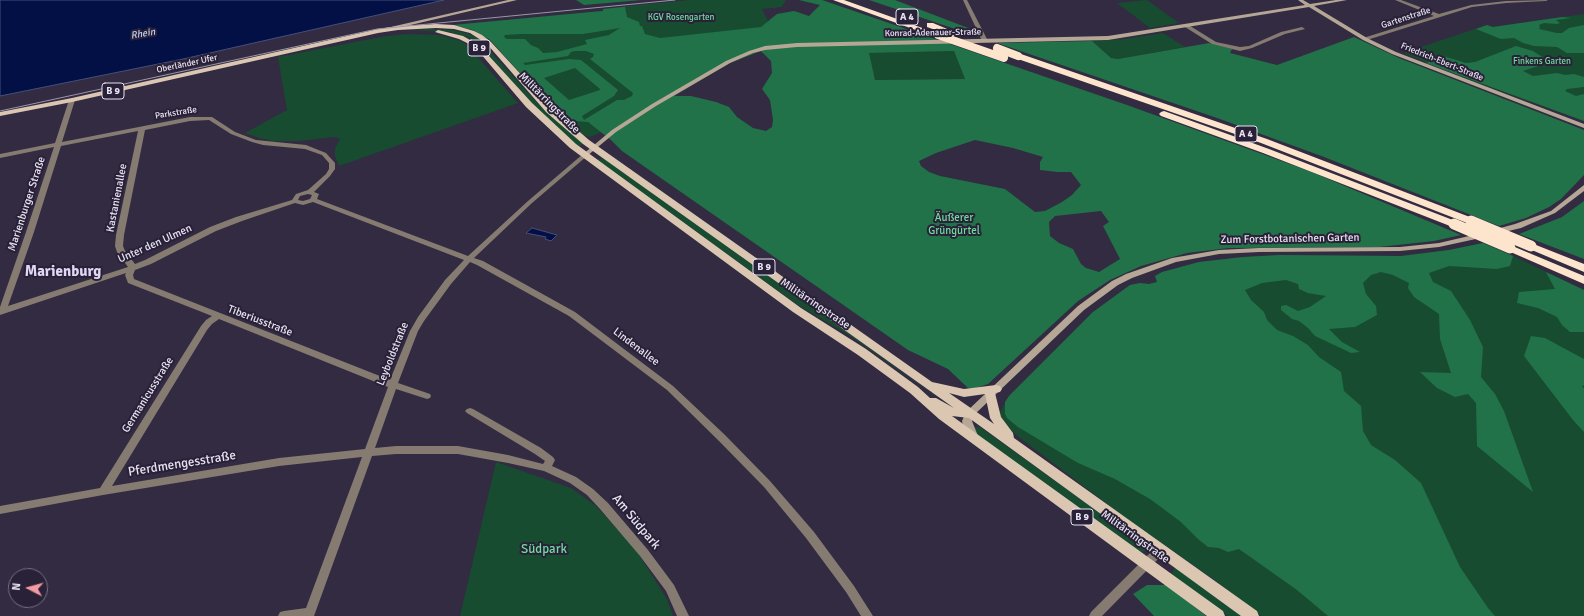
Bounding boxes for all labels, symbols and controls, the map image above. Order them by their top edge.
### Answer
street label: Gartenstraße [1380,5,1432,31]
road number: A 4 [896,9,918,25]
park label: KGV Rosengarten [648,13,714,23]
water label: Rhein [130,26,156,42]
street label: Konrad-Adenauer-Straße [885,27,981,39]
road number: B 9 [468,40,490,56]
street label: Friedrich-Ebert-Straße [1399,40,1485,84]
street label: Oberländer Ufer [156,52,218,76]
park label: Finkens Garten [1513,57,1571,67]
street label: Militärringstraße [516,70,582,136]
road number: B 9 [102,83,124,99]
street label: Parkstraße [154,104,198,122]
road number: A 4 [1235,126,1257,142]
street label: Marienburger Straße [5,155,49,253]
street label: Kastanienallee [104,163,130,233]
park label: Äußerer Grüngürtel [928,211,980,237]
street label: Unter den Ulmen [116,222,194,266]
street label: Zum Forstbotanischen Garten [1220,231,1360,247]
road number: B 9 [753,259,775,275]
district label: Marienburg [25,263,101,281]
street label: Militärringstraße [778,276,852,332]
street label: Tiberiusstraße [226,303,294,339]
street label: Leyboldstraße [374,320,412,388]
street label: Lindenallee [610,325,662,369]
street label: Germanicusstraße [119,355,177,435]
street label: Pferdmengesstraße [127,448,237,480]
street label: Am Südpark [608,491,664,553]
street label: Militärringstraße [1098,508,1172,566]
road number: B 9 [1071,509,1093,525]
park label: Südpark [521,542,567,558]
north arrow [8,568,48,608]
text: N [10,582,23,591]

